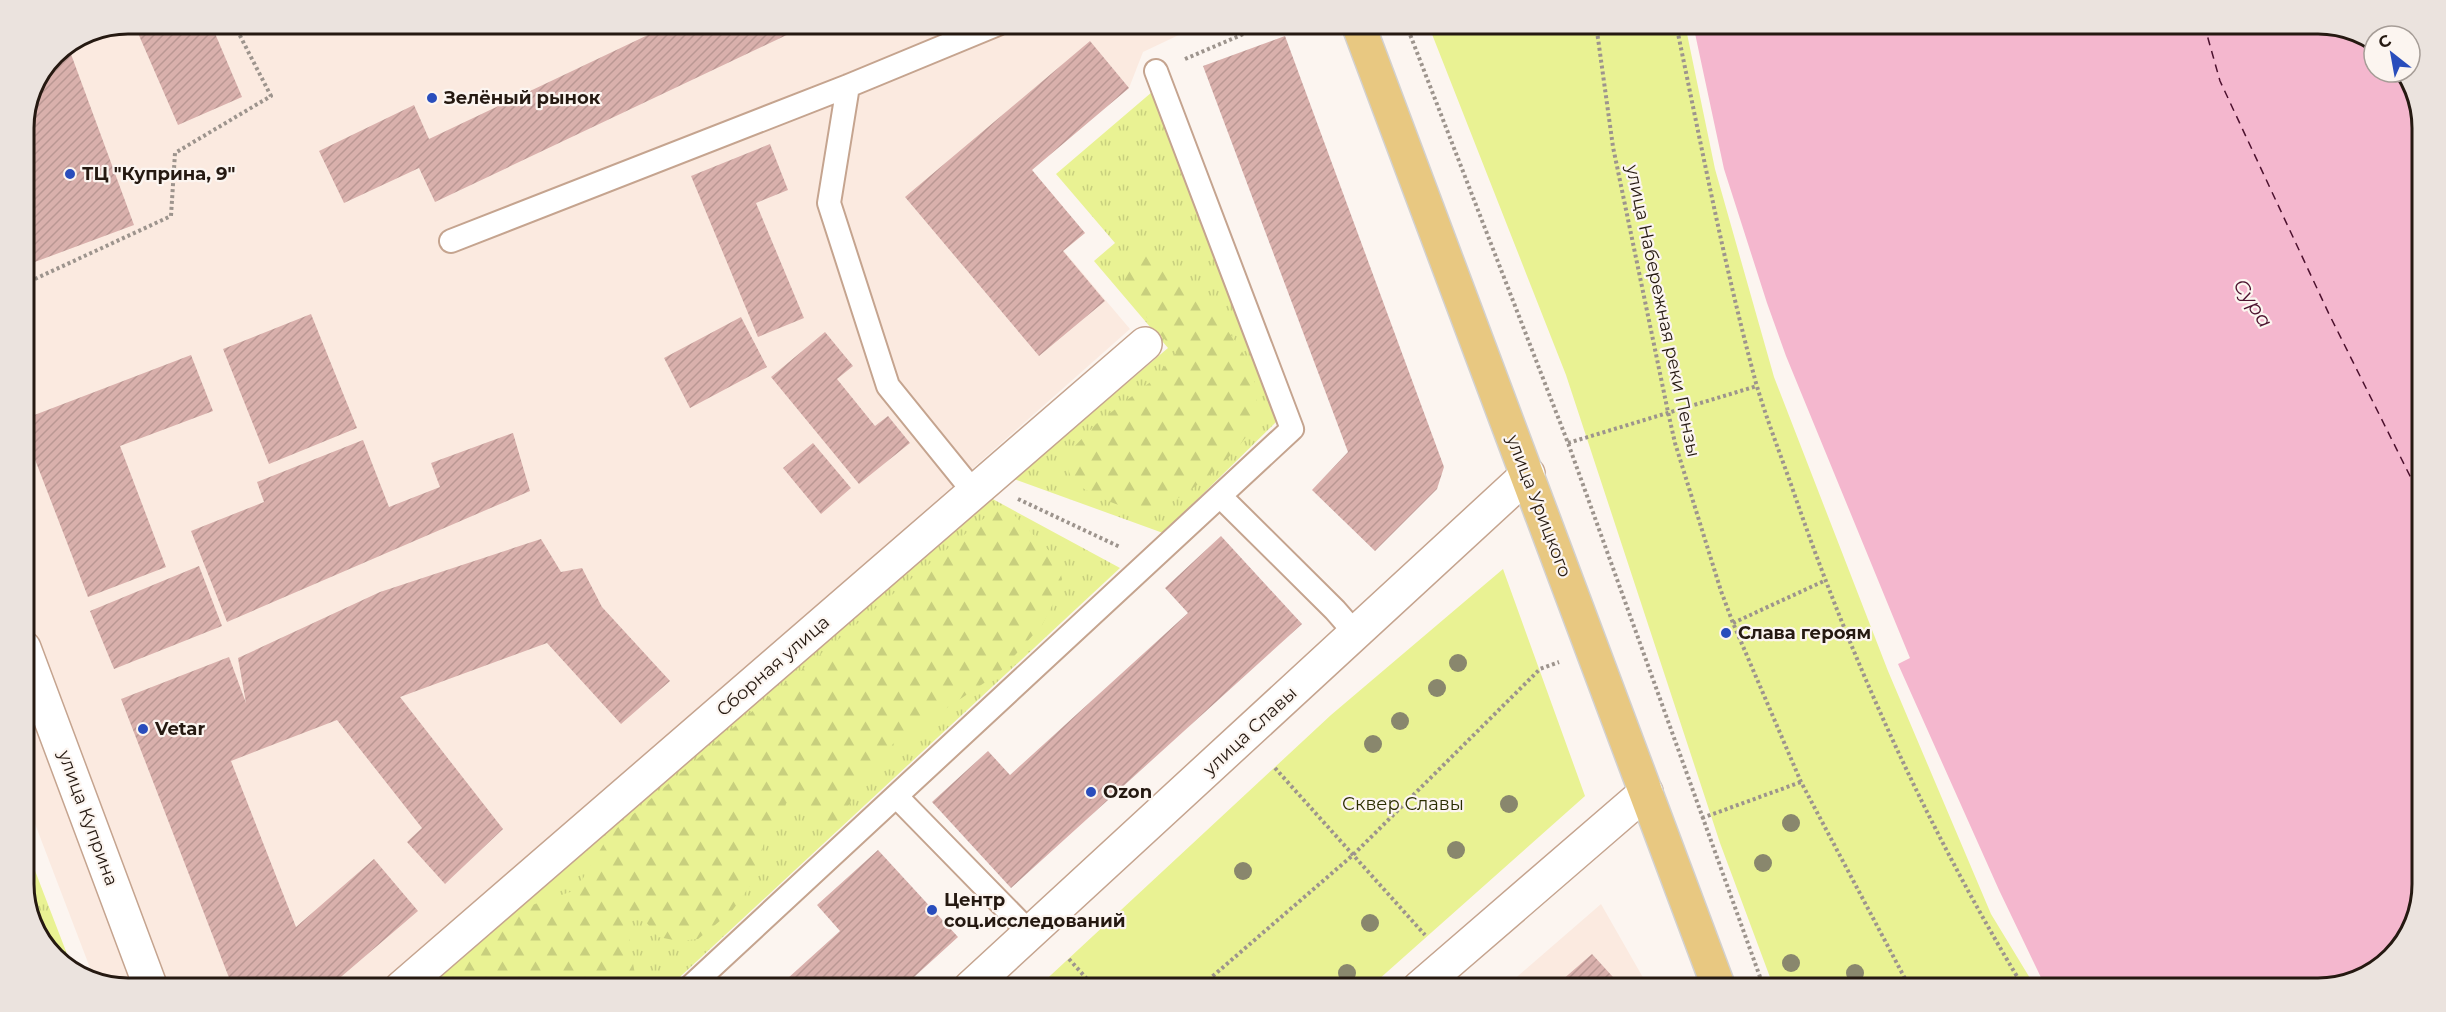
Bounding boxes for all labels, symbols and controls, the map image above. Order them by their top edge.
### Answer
north arrow [2362,24,2422,84]
text: С [2375,30,2395,53]
place label: Зелёный рынок [443,87,601,109]
marker: Зелёный рынок [425,91,439,105]
street label: улица Набережная реки Пензы [1621,162,1705,459]
place label: ТЦ "Куприна, 9" [82,163,235,185]
marker: ТЦ "Куприна, 9" [63,167,77,181]
water label: Сура [2228,274,2278,332]
street label: улица Урицкого [1501,431,1576,580]
street label: Сборная улица [712,611,834,721]
place label: Слава героям [1738,622,1871,644]
marker: Слава героям [1719,626,1733,640]
street label: улица Славы [1198,682,1301,781]
place label: Vetar [154,718,205,740]
marker: Vetar [136,722,150,736]
street label: улица Куприна [53,746,123,889]
place label: Ozon [1103,781,1152,803]
marker: Ozon [1084,785,1098,799]
park label: Сквер Славы [1342,793,1464,815]
place label: Центр соц.исследований [944,889,1126,932]
marker: Центр соц.исследований [925,903,939,917]

